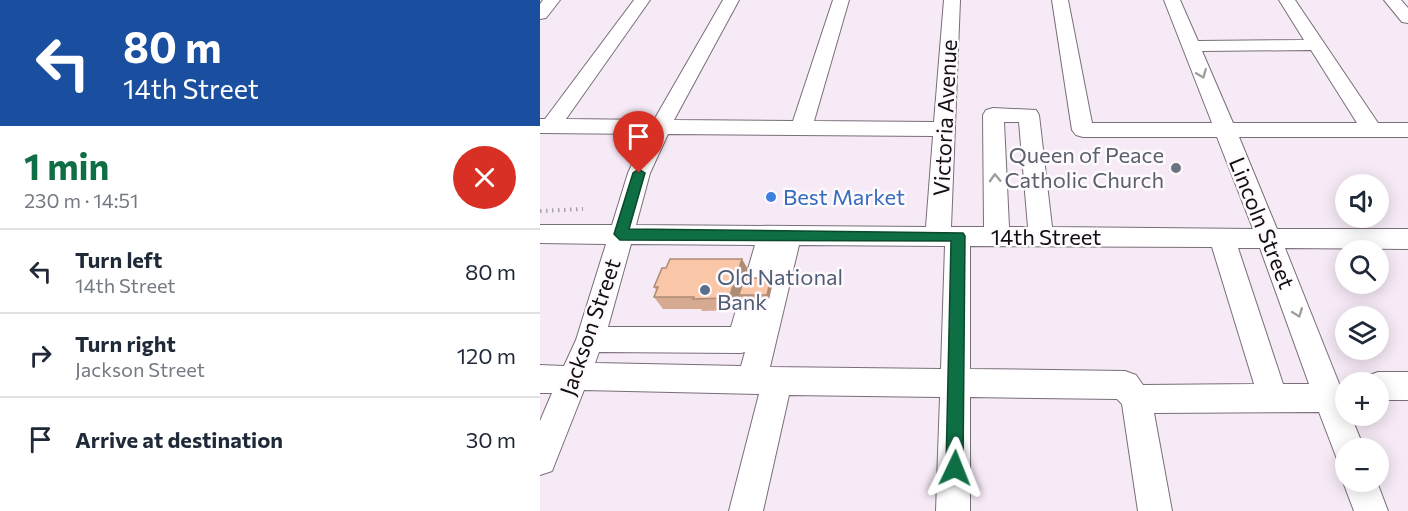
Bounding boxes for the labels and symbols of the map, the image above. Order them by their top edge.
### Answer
street label: Victoria Avenue [927,39,962,197]
one-way arrow [1195,67,1207,78]
pin [613,111,664,173]
place label: Queen of Peace Catholic Church [1004,141,1164,193]
street label: Lincoln Street [1224,153,1301,293]
marker: Queen of Peace Catholic Church [1169,161,1183,175]
one-way arrow [989,174,1001,183]
place label: Best Market [783,183,905,210]
marker: Best Market [764,190,778,204]
street label: 14th Street [991,223,1101,250]
street label: Jackson Street [554,255,626,399]
place label: Old National Bank [717,263,843,315]
marker: Old National Bank [698,283,712,297]
one-way arrow [1290,307,1303,318]
position arrow [923,436,987,500]

